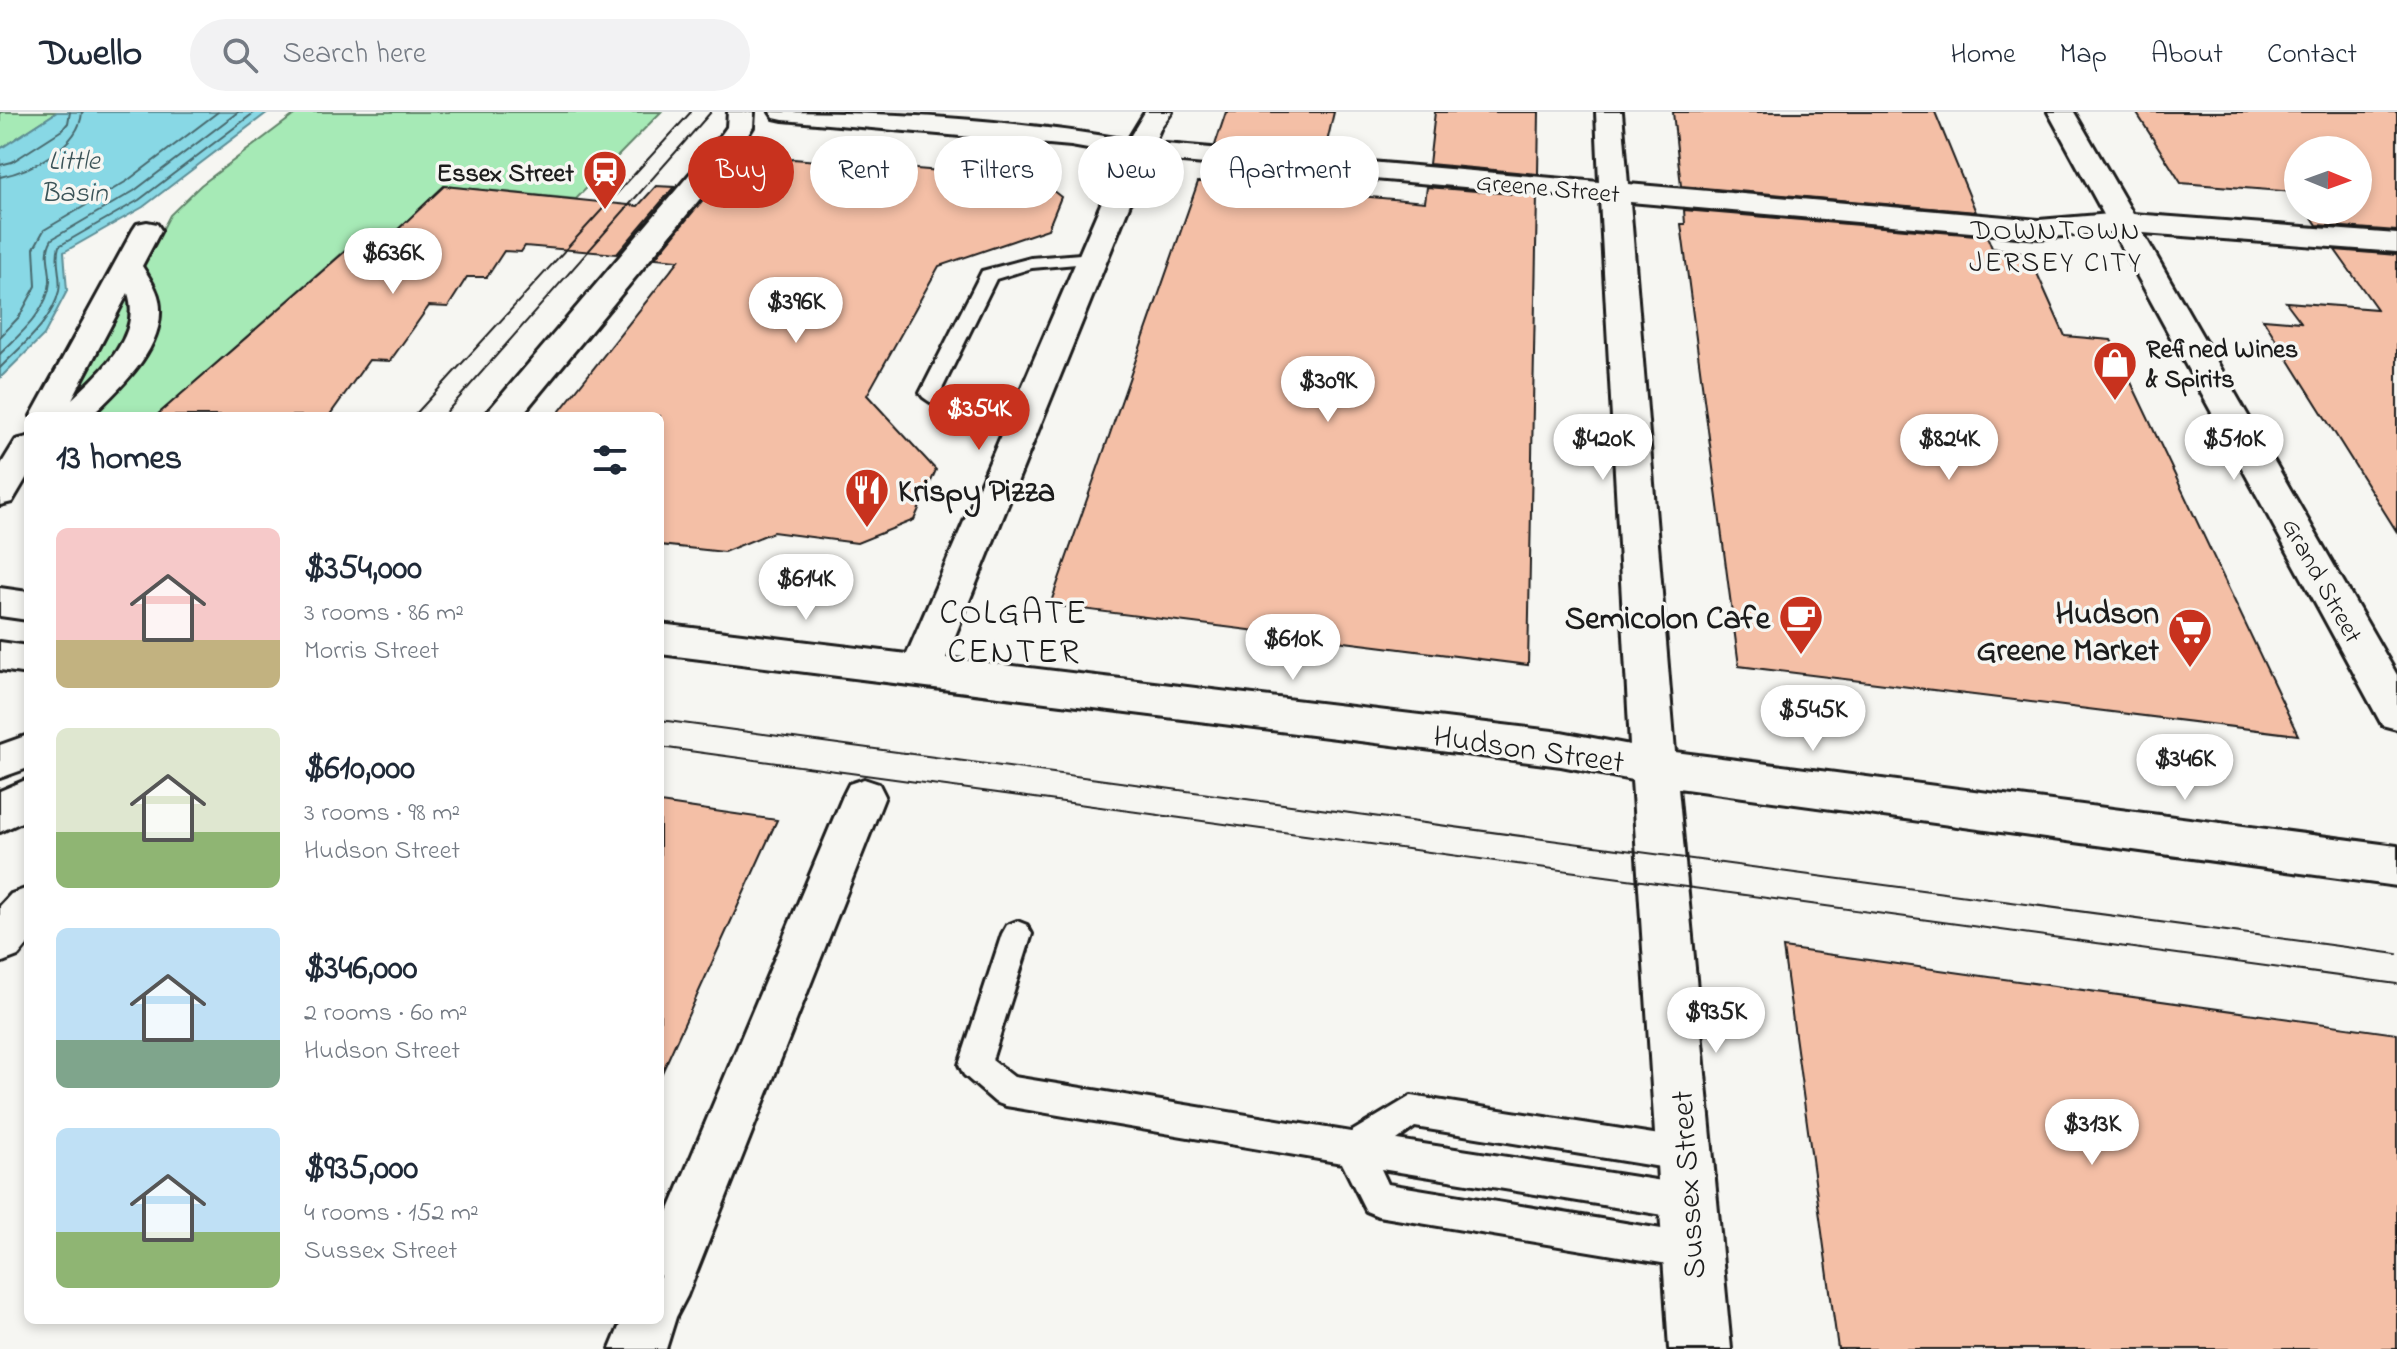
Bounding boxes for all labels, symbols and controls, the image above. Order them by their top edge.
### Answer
search box [190,19,750,91]
text: Dwello [40,27,142,83]
icon: search [218,33,262,77]
text: Search here [282,33,426,77]
text: Home [1950,35,2016,76]
text: Map [2060,35,2107,76]
text: About [2151,35,2223,76]
text: Contact [2267,35,2357,76]
chip: Buy [688,136,794,208]
chip: Rent [810,136,918,208]
chip: Filters [934,136,1062,208]
chip: New [1078,136,1184,208]
chip: Apartment [1200,136,1379,208]
north arrow [2284,136,2372,224]
map controls [2284,136,2372,224]
water label: Little Basin [40,142,109,215]
station icon: Essex Street [581,148,629,211]
place label: Essex Street [436,156,574,194]
street label: Greene Street [1474,165,1621,215]
district label: DOWNTOWN JERSEY CITY [1969,212,2143,285]
pin: $636K [337,228,449,296]
text: $636K [362,235,424,273]
pin: $396K [740,277,852,345]
text: $396K [767,284,825,322]
place label: Refined Wines & Spirits [2145,332,2298,400]
shop icon: Refined Wines & Spirits [2091,339,2139,402]
pin: $309K [1272,356,1384,424]
text: $309K [1299,363,1357,401]
pin: $354K [923,384,1035,452]
text: $354K [947,391,1011,429]
pin: $420K [1547,414,1659,482]
pin: $824K [1893,414,2005,482]
pin: $510K [2178,414,2290,482]
text: $420K [1571,421,1635,459]
text: $824K [1918,421,1980,459]
text: $510K [2203,421,2265,459]
text: 13 homes [56,435,182,485]
icon: filters [588,438,632,482]
restaurant icon: Krispy Pizza [843,466,891,529]
place label: Krispy Pizza [898,470,1055,518]
street label: Grand Street [2270,512,2371,651]
text: $354,000 [304,545,422,595]
pin: $614K [750,554,862,622]
icon: home [120,560,216,656]
text: $614K [777,561,835,599]
district label: COLGATE CENTER [940,590,1088,679]
place label: Hudson Greene Market [1977,592,2159,676]
cafe icon: Semicolon Cafe [1777,593,1825,656]
text: 3 rooms · 86 m² [304,595,464,633]
place label: Semicolon Cafe [1565,597,1772,644]
supermarket icon: Hudson Greene Market [2166,606,2214,669]
pin: $610K [1237,614,1349,682]
text: $610K [1263,621,1323,659]
text: Morris Street [304,633,439,671]
pin: $545K [1757,685,1869,753]
text: $545K [1779,692,1847,730]
street label: Hudson Street [1430,715,1627,788]
pin: $346K [2129,734,2241,802]
text: $346K [2154,741,2216,779]
text: $610,000 [304,745,415,795]
icon: home [120,760,216,856]
text: 3 rooms · 98 m² [304,795,460,833]
text: Hudson Street [304,833,460,871]
text: $346,000 [304,945,418,995]
icon: home [120,960,216,1056]
pin: $935K [1660,987,1772,1055]
text: $935K [1685,994,1747,1032]
text: 2 rooms · 60 m² [304,995,468,1033]
text: Hudson Street [304,1033,460,1071]
street label: Sussex Street [1660,1089,1721,1280]
pin: $313K [2036,1099,2148,1167]
text: $313K [2063,1106,2121,1144]
text: $935,000 [304,1145,418,1195]
icon: home [120,1160,216,1256]
text: 4 rooms · 152 m² [304,1195,479,1233]
text: Sussex Street [304,1233,457,1271]

